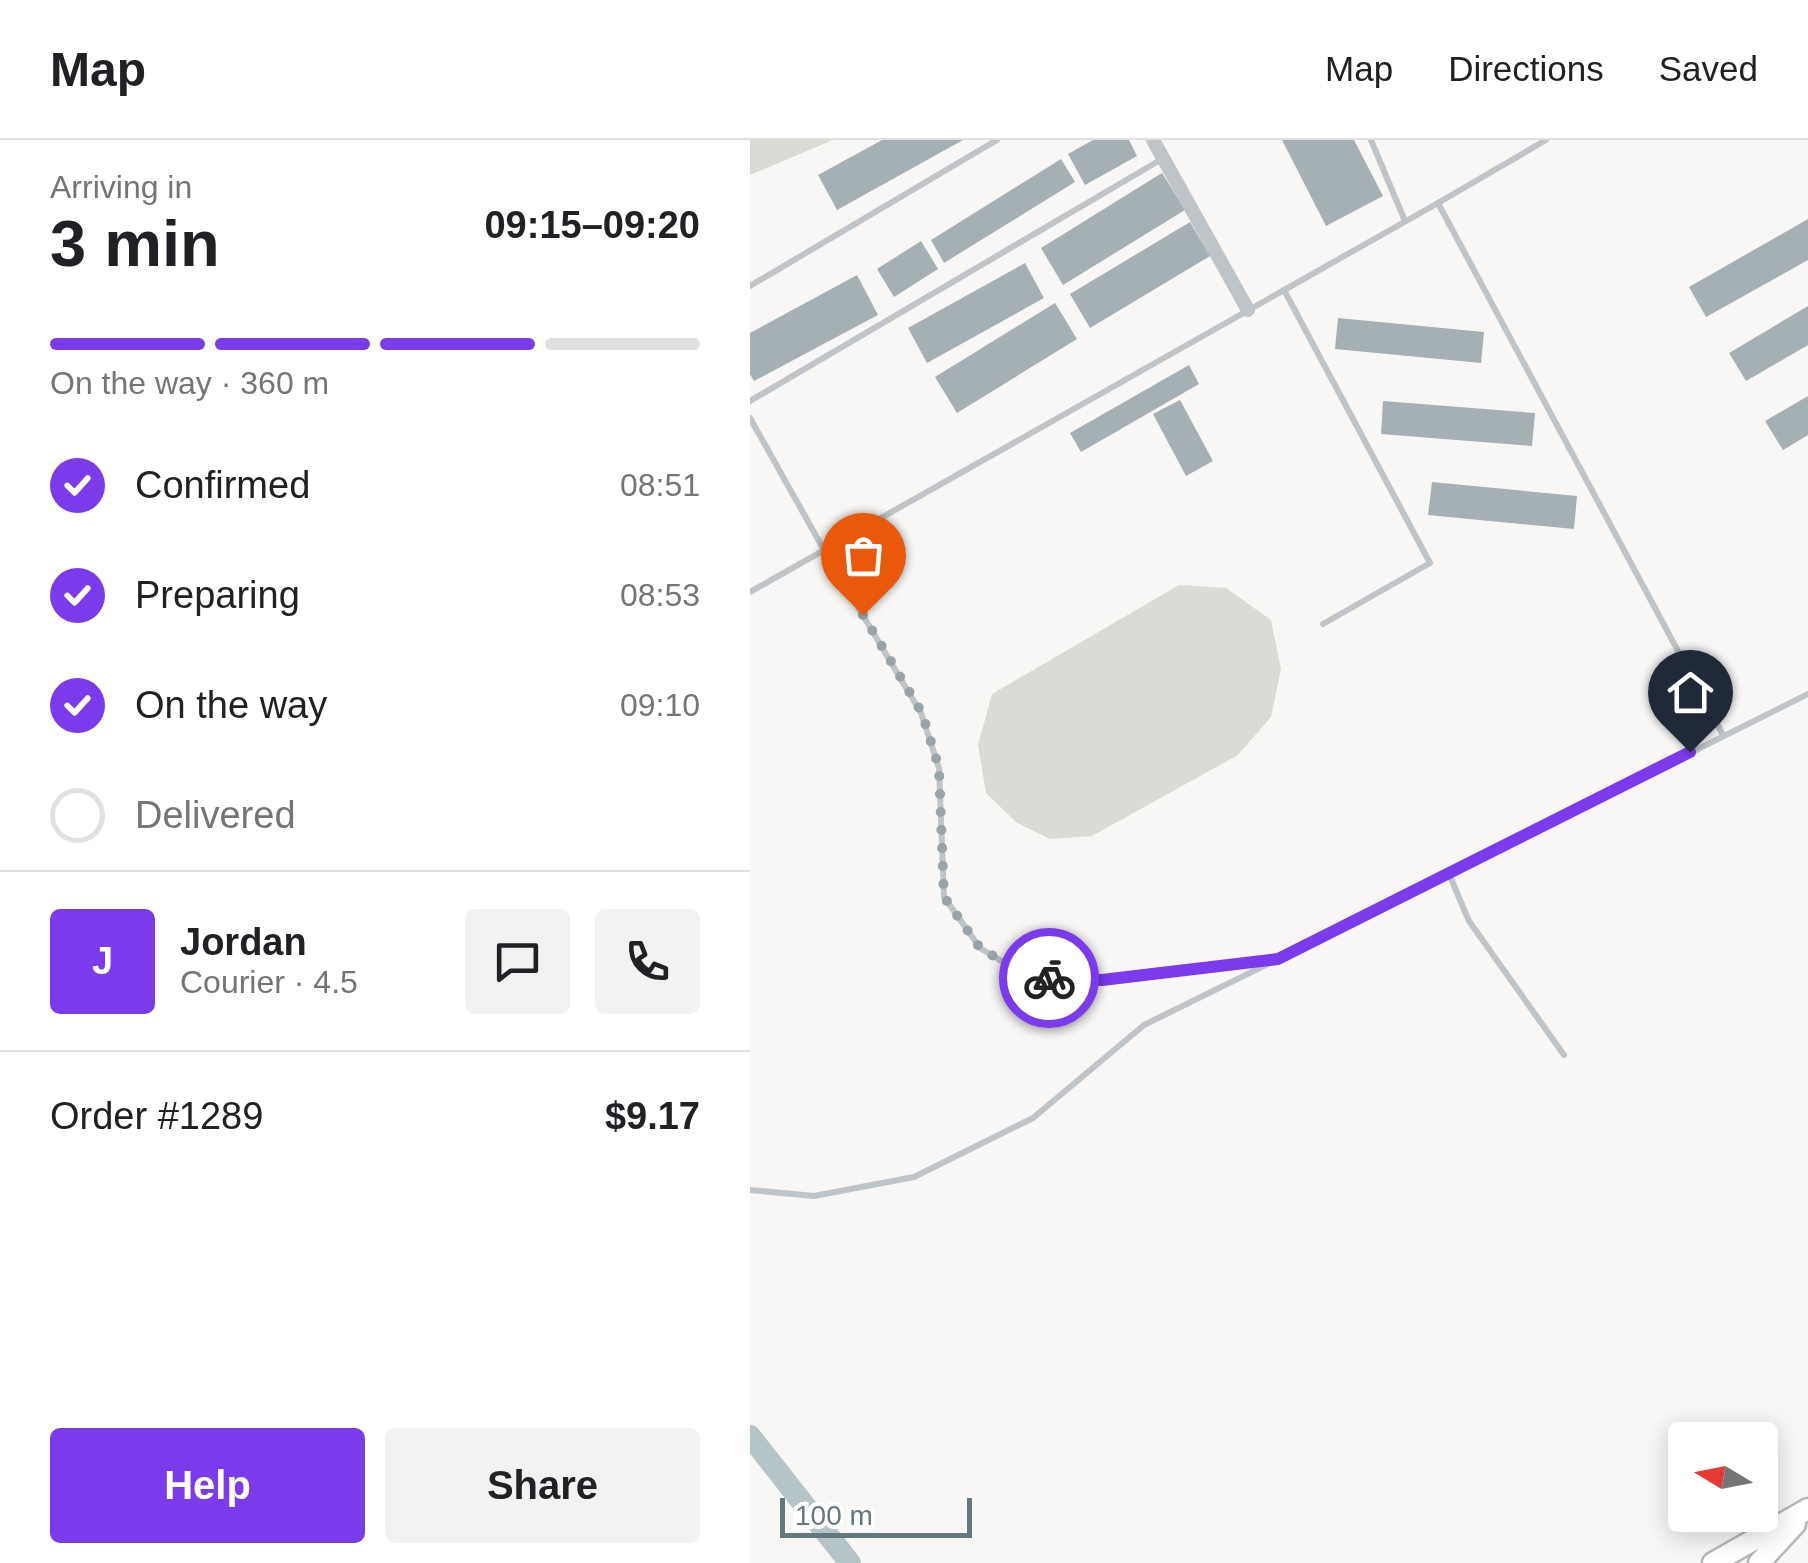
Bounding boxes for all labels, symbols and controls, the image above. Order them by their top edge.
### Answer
text: Map [50,43,146,96]
text: Map [1325,49,1393,88]
text: Directions [1448,49,1604,88]
text: Saved [1659,49,1758,88]
text: Arriving in [50,169,192,205]
text: 09:15–09:20 [484,204,700,246]
text: 3 min [50,207,220,280]
text: On the way · 360 m [50,365,329,401]
icon: check [50,458,105,513]
text: Confirmed [135,464,310,506]
text: 08:51 [620,467,700,503]
pin [821,513,906,616]
icon: bag [836,528,891,583]
icon: check [50,568,105,623]
text: Preparing [135,574,300,616]
text: 08:53 [620,577,700,613]
pin [1648,650,1733,753]
icon: home [1663,665,1718,720]
icon: check [50,678,105,733]
text: On the way [135,684,327,726]
text: 09:10 [620,687,700,723]
text: Delivered [135,794,296,836]
button: chat [465,909,570,1014]
button: phone [595,909,700,1014]
text: Jordan [180,921,307,963]
courier [999,928,1099,1028]
text: J [92,940,113,982]
icon: bike [1022,951,1077,1006]
text: Courier · 4.5 [180,964,358,1000]
text: Order #1289 [50,1095,263,1137]
text: $9.17 [605,1095,700,1137]
north arrow [1668,1422,1778,1532]
map controls [1668,1422,1778,1532]
button: Help [50,1428,365,1543]
button: Share [385,1428,700,1543]
scale bar [780,1493,972,1538]
text: 100 m [795,1500,873,1531]

